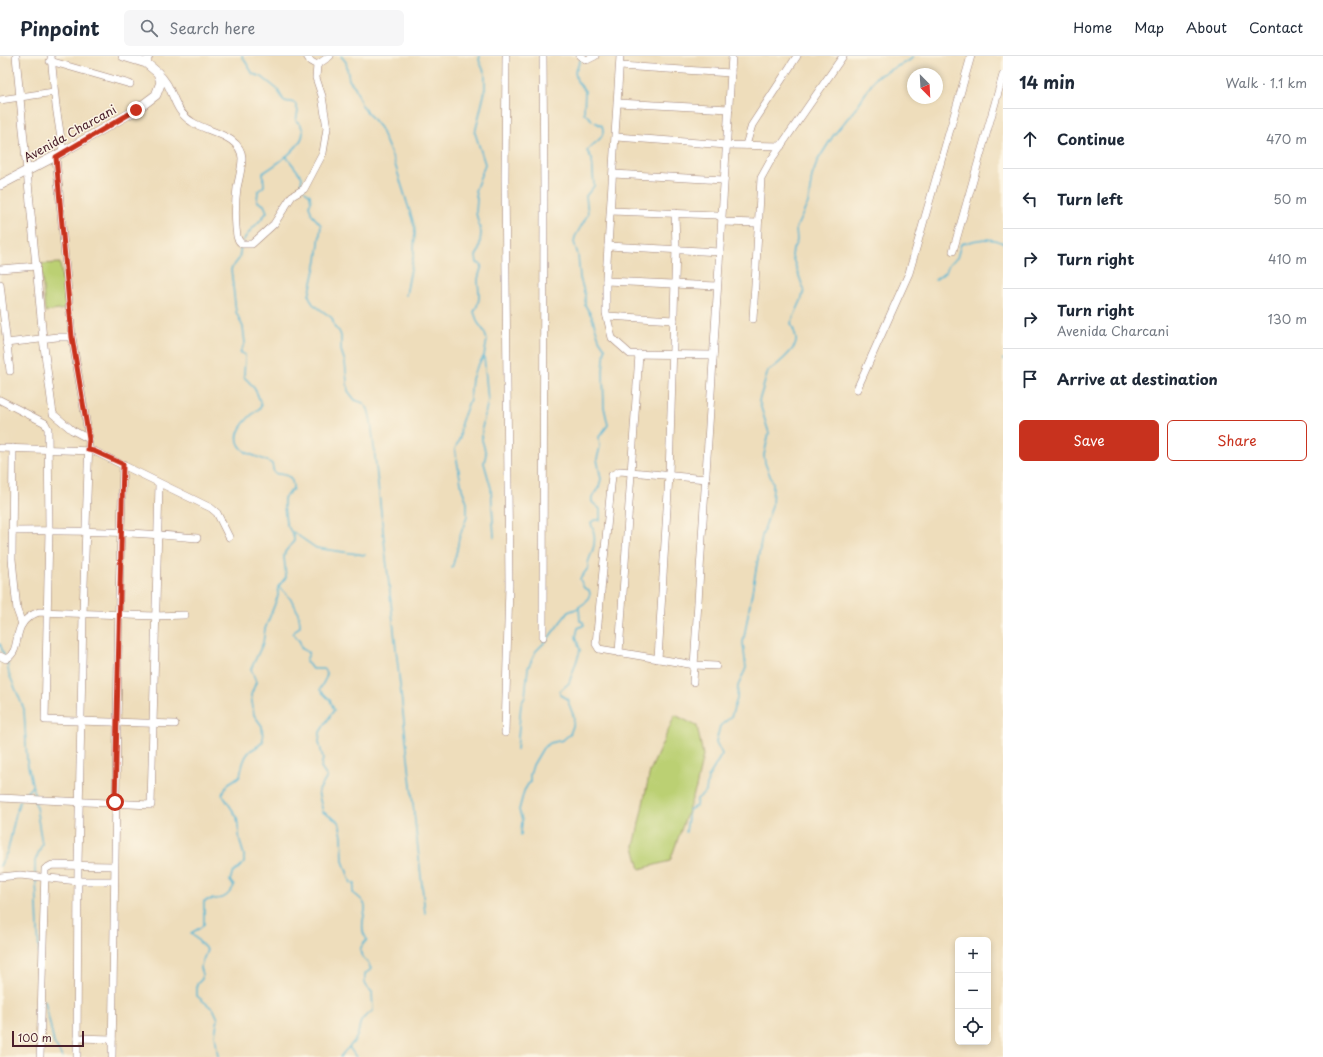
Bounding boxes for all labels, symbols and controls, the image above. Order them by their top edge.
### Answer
search box [124,10,404,46]
text: Pinpoint [20,14,100,42]
text: Search here [170,16,255,39]
icon: search [138,17,160,39]
text: Home [1073,17,1112,38]
text: Map [1134,17,1164,38]
text: About [1186,17,1227,38]
text: Contact [1249,17,1303,38]
north arrow [907,68,943,104]
text: 14 min [1019,69,1075,95]
text: Walk · 1.1 km [1226,73,1307,92]
street label: Avenida Charcani [20,100,119,166]
route end [127,101,145,119]
text: Continue [1057,127,1125,150]
icon: ahead [1019,128,1041,150]
text: 470 m [1266,129,1307,148]
text: Turn left [1057,187,1123,210]
icon: left [1019,188,1041,210]
text: 50 m [1273,189,1307,208]
text: Turn right [1057,247,1134,270]
icon: right [1019,248,1041,270]
text: 410 m [1268,249,1307,268]
text: Turn right [1057,298,1134,321]
icon: right [1019,308,1041,330]
text: 130 m [1268,309,1307,328]
text: Avenida Charcani [1057,321,1169,340]
text: Arrive at destination [1057,367,1218,390]
icon: arrive [1019,368,1041,390]
button: Save [1019,420,1159,461]
button: Share [1167,420,1307,461]
route start [106,793,124,811]
map controls [955,937,991,1045]
button: + [955,937,991,973]
button: − [955,973,991,1009]
button: locate [955,1009,991,1045]
scale bar [12,1029,84,1048]
text: 100 m [18,1029,52,1046]

